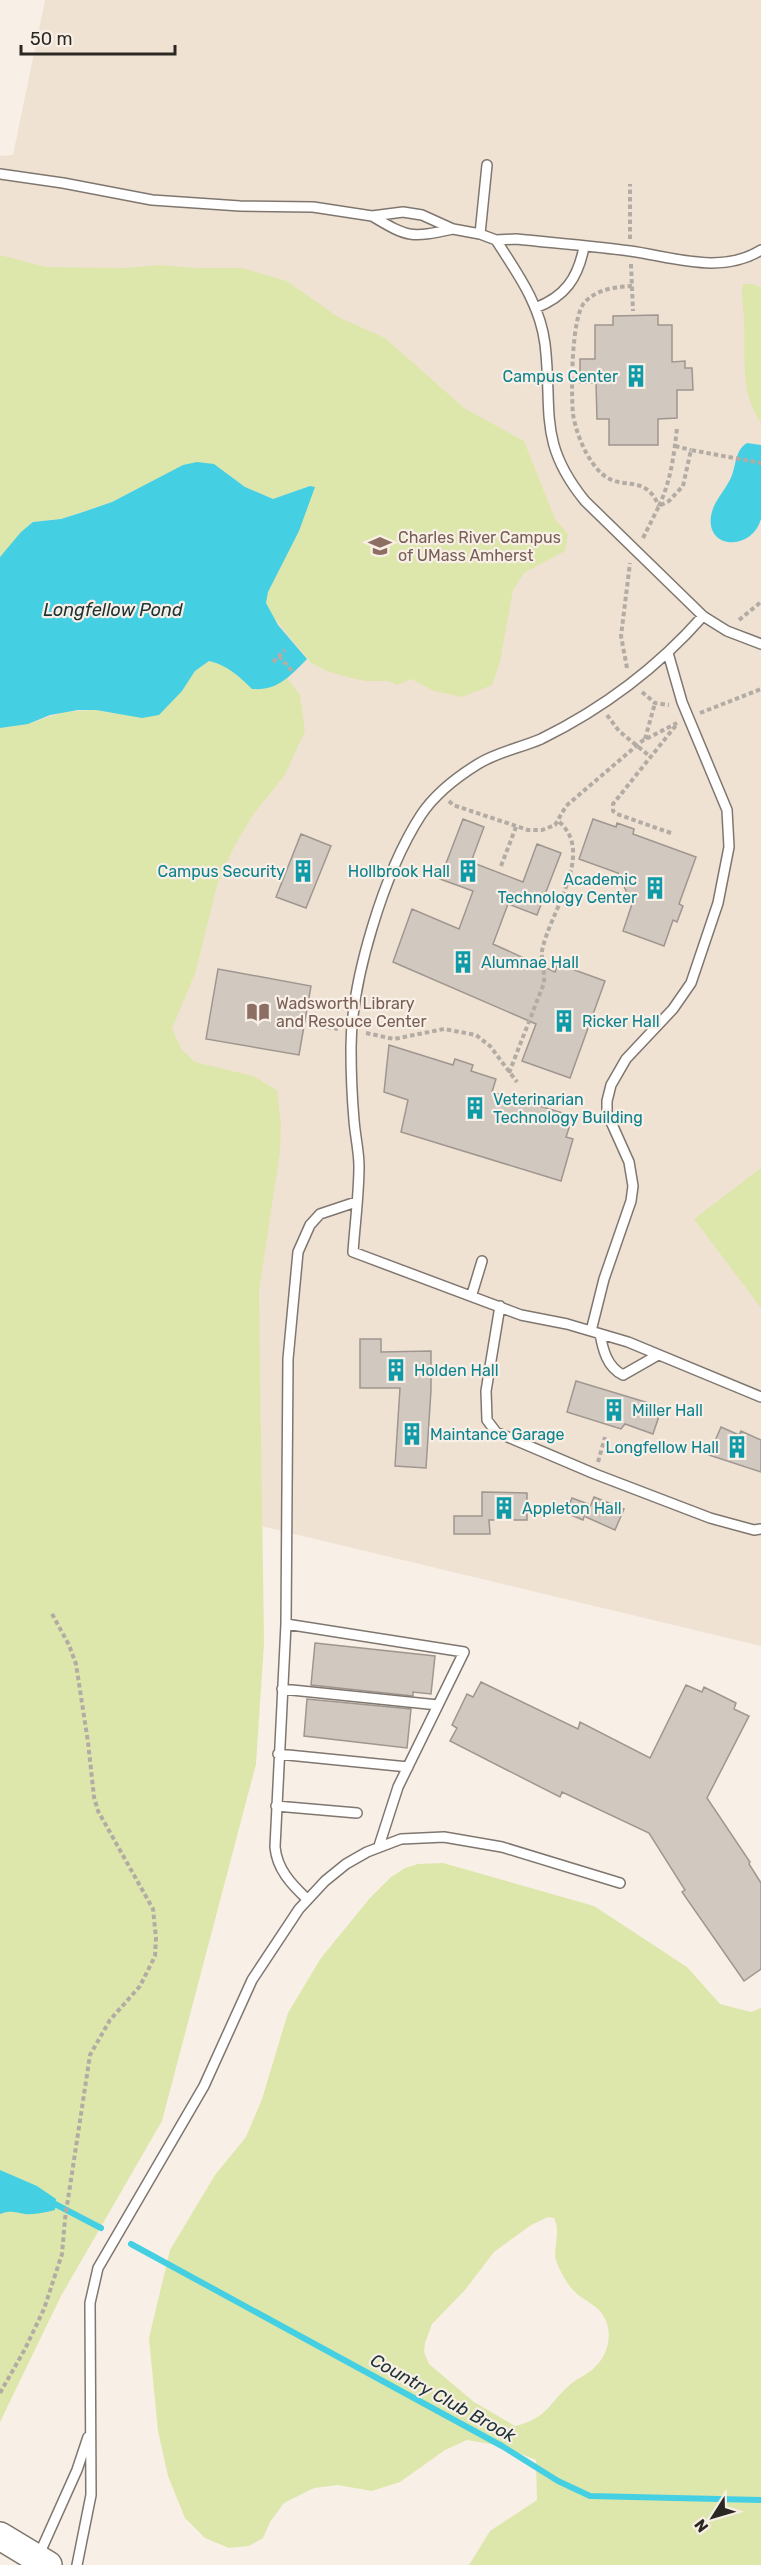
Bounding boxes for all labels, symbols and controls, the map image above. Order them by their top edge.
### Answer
scale bar [21,18,176,56]
text: 50 m [30,28,73,50]
building icon: Campus Center [623,363,649,389]
place label: Campus Center [503,367,618,386]
place label: Charles River Campus of UMass Amherst [398,528,561,565]
school or university icon: Charles River Campus of UMass Amherst [367,533,393,559]
water label: Longfellow Pond [43,599,183,621]
building icon: Campus Security [290,858,316,884]
building icon: Hollbrook Hall [455,858,481,884]
place label: Campus Security [158,862,285,881]
place label: Hollbrook Hall [348,862,450,881]
place label: Academic Technology Center [497,870,637,907]
building icon: Academic Technology Center [642,875,668,901]
building icon: Alumnae Hall [450,949,476,975]
place label: Alumnae Hall [481,953,579,972]
place label: Wadsworth Library and Resouce Center [276,994,427,1031]
library icon: Wadsworth Library and Resouce Center [245,999,271,1025]
building icon: Ricker Hall [551,1008,577,1034]
place label: Ricker Hall [582,1012,660,1031]
place label: Veterinarian Technology Building [493,1090,643,1127]
building icon: Veterinarian Technology Building [462,1095,488,1121]
building icon: Holden Hall [383,1357,409,1383]
place label: Holden Hall [414,1361,499,1380]
building icon: Miller Hall [601,1397,627,1423]
place label: Miller Hall [632,1401,703,1420]
building icon: Maintance Garage [399,1421,425,1447]
place label: Maintance Garage [430,1425,565,1444]
building icon: Longfellow Hall [724,1434,750,1460]
place label: Longfellow Hall [606,1438,719,1457]
building icon: Appleton Hall [491,1495,517,1521]
place label: Appleton Hall [522,1499,622,1518]
water label: Country Club Brook [366,2349,520,2447]
north arrow [683,2487,743,2547]
text: N [690,2515,712,2536]

